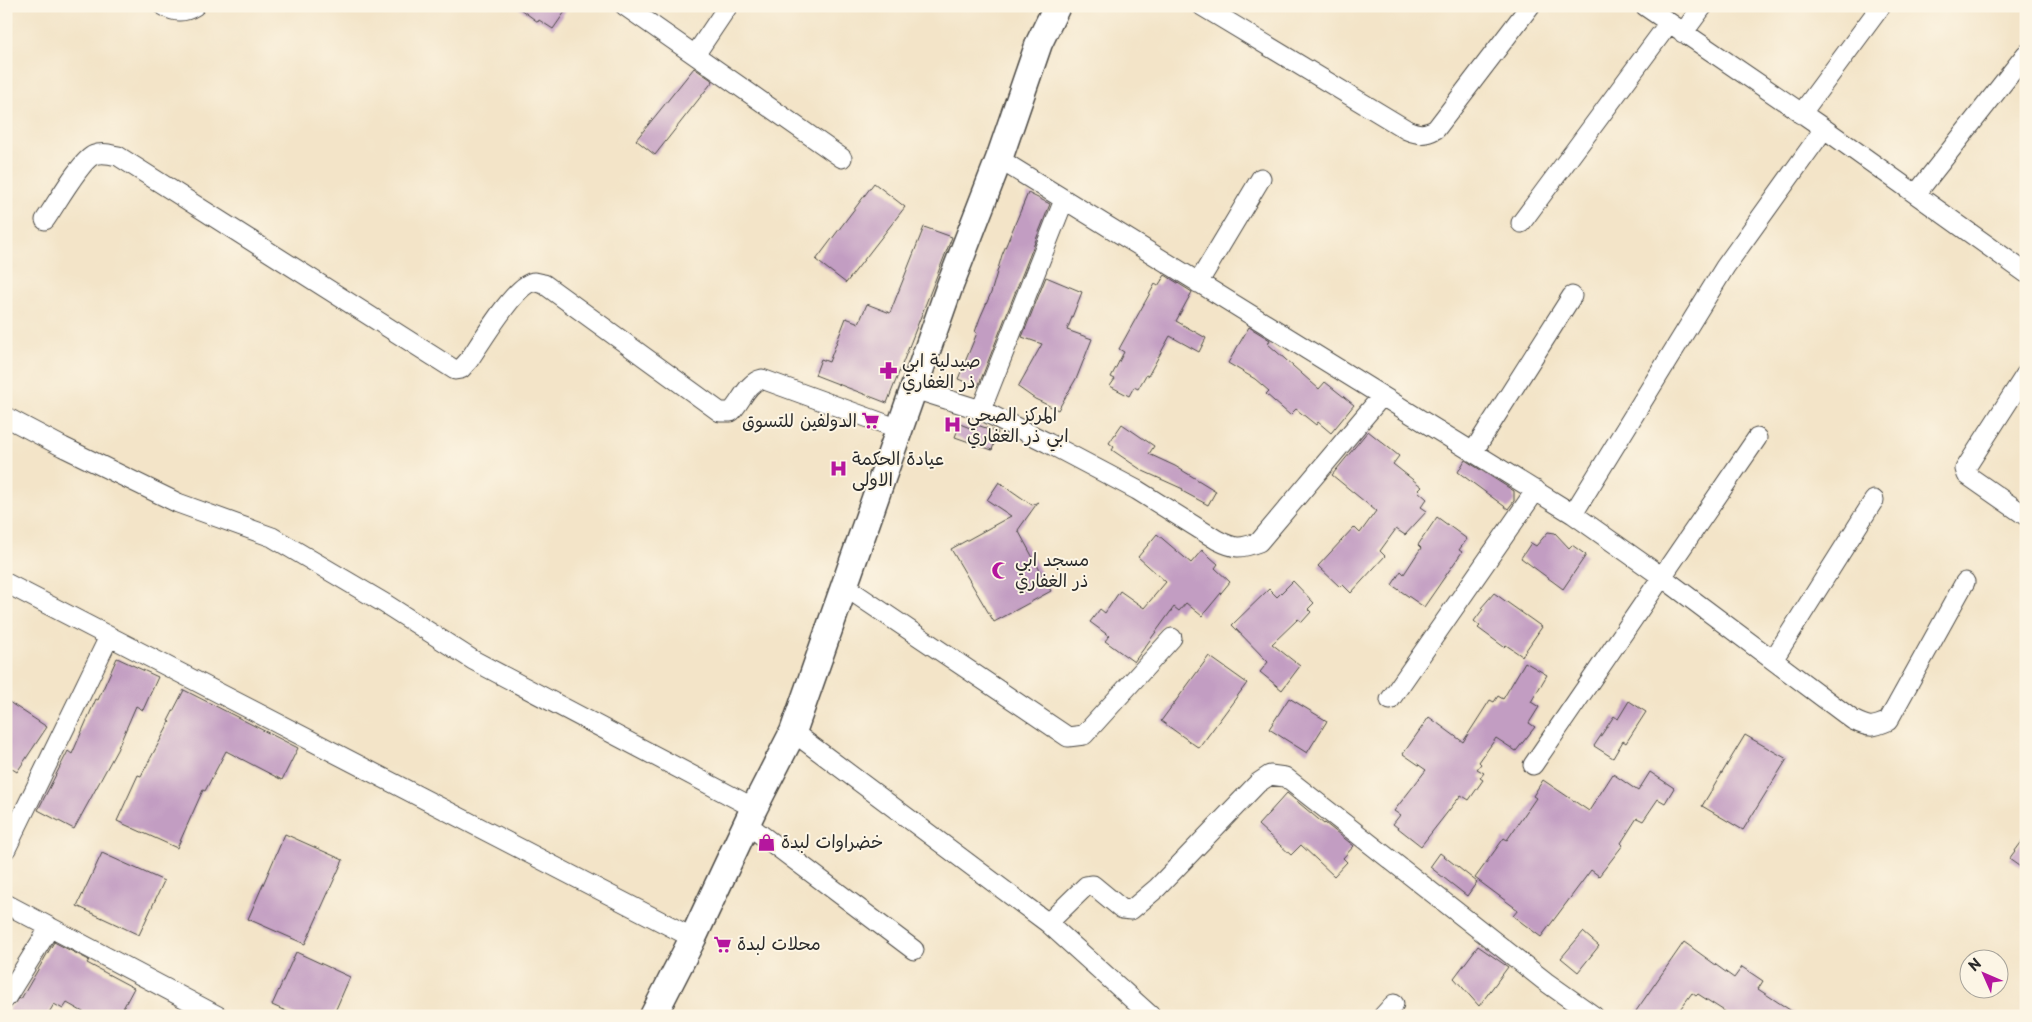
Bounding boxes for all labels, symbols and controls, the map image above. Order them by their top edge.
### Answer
place label: صيدلية ابي ذر الغفاري [902,346,981,395]
pharmacy icon: صيدلية ابي ذر الغفاري [878,361,898,381]
place label: المركز الصحي ابي ذر الغفاري [967,400,1069,452]
place label: الدولفين للتسوق [742,406,857,433]
supermarket icon: الدولفين للتسوق [861,411,881,431]
hospital icon: المركز الصحي ابي ذر الغفاري [943,415,963,435]
place label: عيادة الحكمة الاولى [852,444,944,492]
hospital icon: عيادة الحكمة الاولى [828,459,848,479]
place label: مسجد ابي ذر الغفاري [1015,545,1089,594]
mosque icon: مسجد ابي ذر الغفاري [991,560,1011,580]
place label: خضراوات لبدة [781,827,883,854]
shop icon: خضراوات لبدة [757,832,777,852]
place label: محلات لبدة [737,929,821,956]
supermarket icon: محلات لبدة [713,934,733,954]
north arrow [1960,950,2010,1000]
text: N [1963,953,1986,976]

